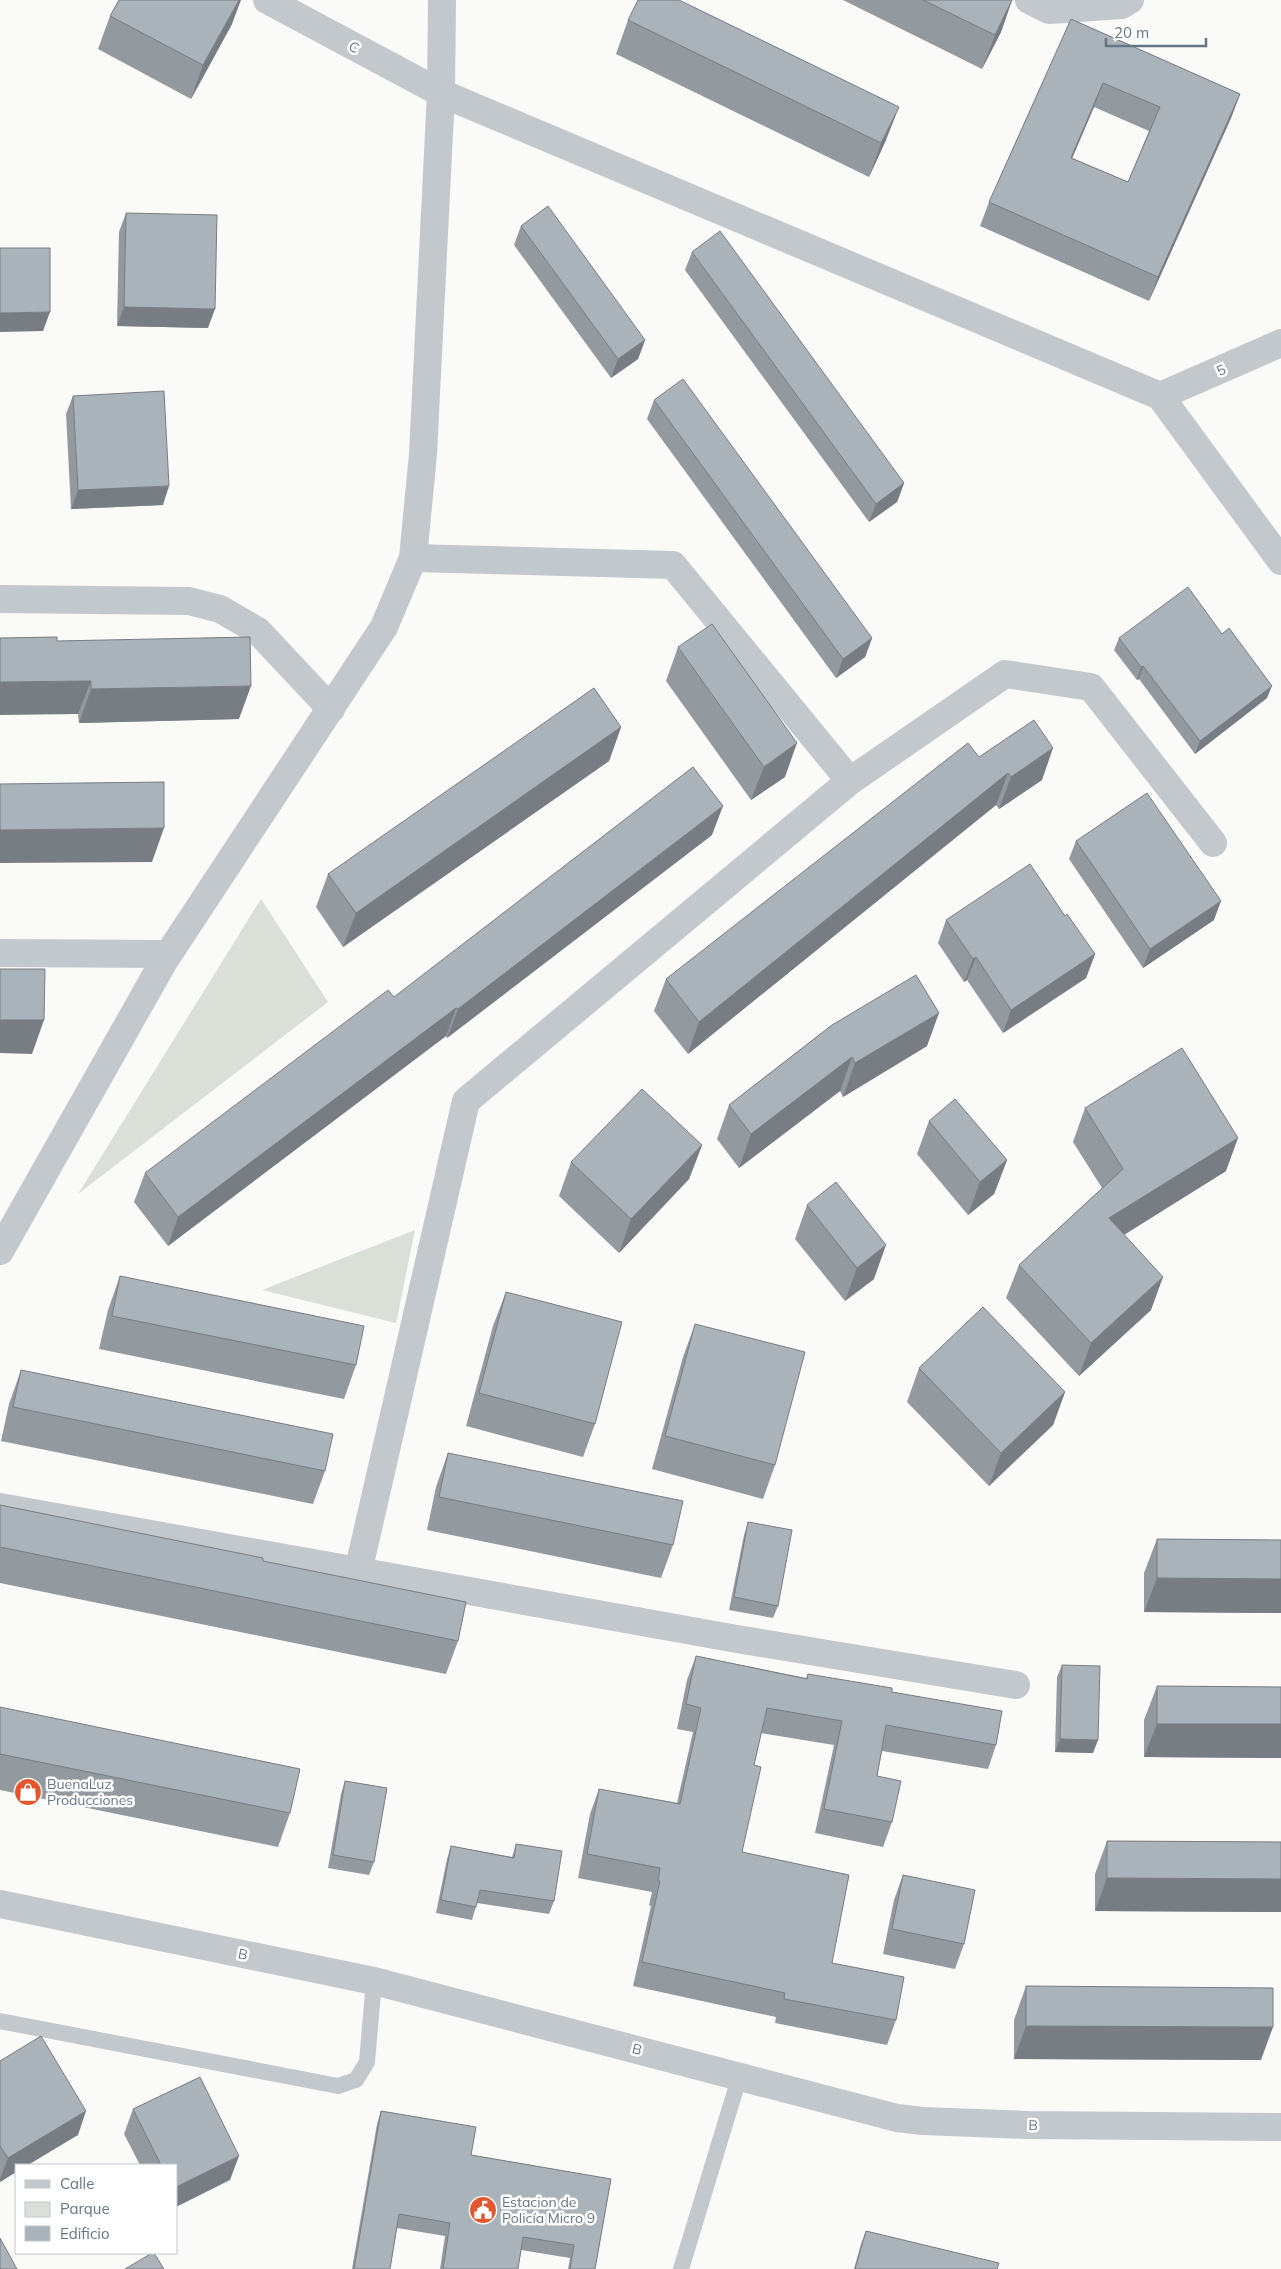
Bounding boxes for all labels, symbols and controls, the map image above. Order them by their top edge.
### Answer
scale bar [1106,15,1206,47]
text: 20 m [1114,23,1149,42]
street label: C [346,37,362,57]
street label: 5 [1213,360,1229,380]
place label: BuenaLuz Producciones [47,1775,133,1809]
shop icon: BuenaLuz Producciones [13,1777,43,1807]
street label: B [236,1944,250,1964]
street label: B [630,2039,644,2059]
street label: B [1028,2116,1038,2134]
legend [15,2164,178,2254]
text: Calle [60,2174,94,2193]
place label: Estacion de Policía Micro 9 [502,2193,595,2227]
public building icon: Estacion de Policía Micro 9 [468,2195,498,2225]
text: Parque [60,2199,110,2218]
text: Edificio [60,2224,110,2243]

